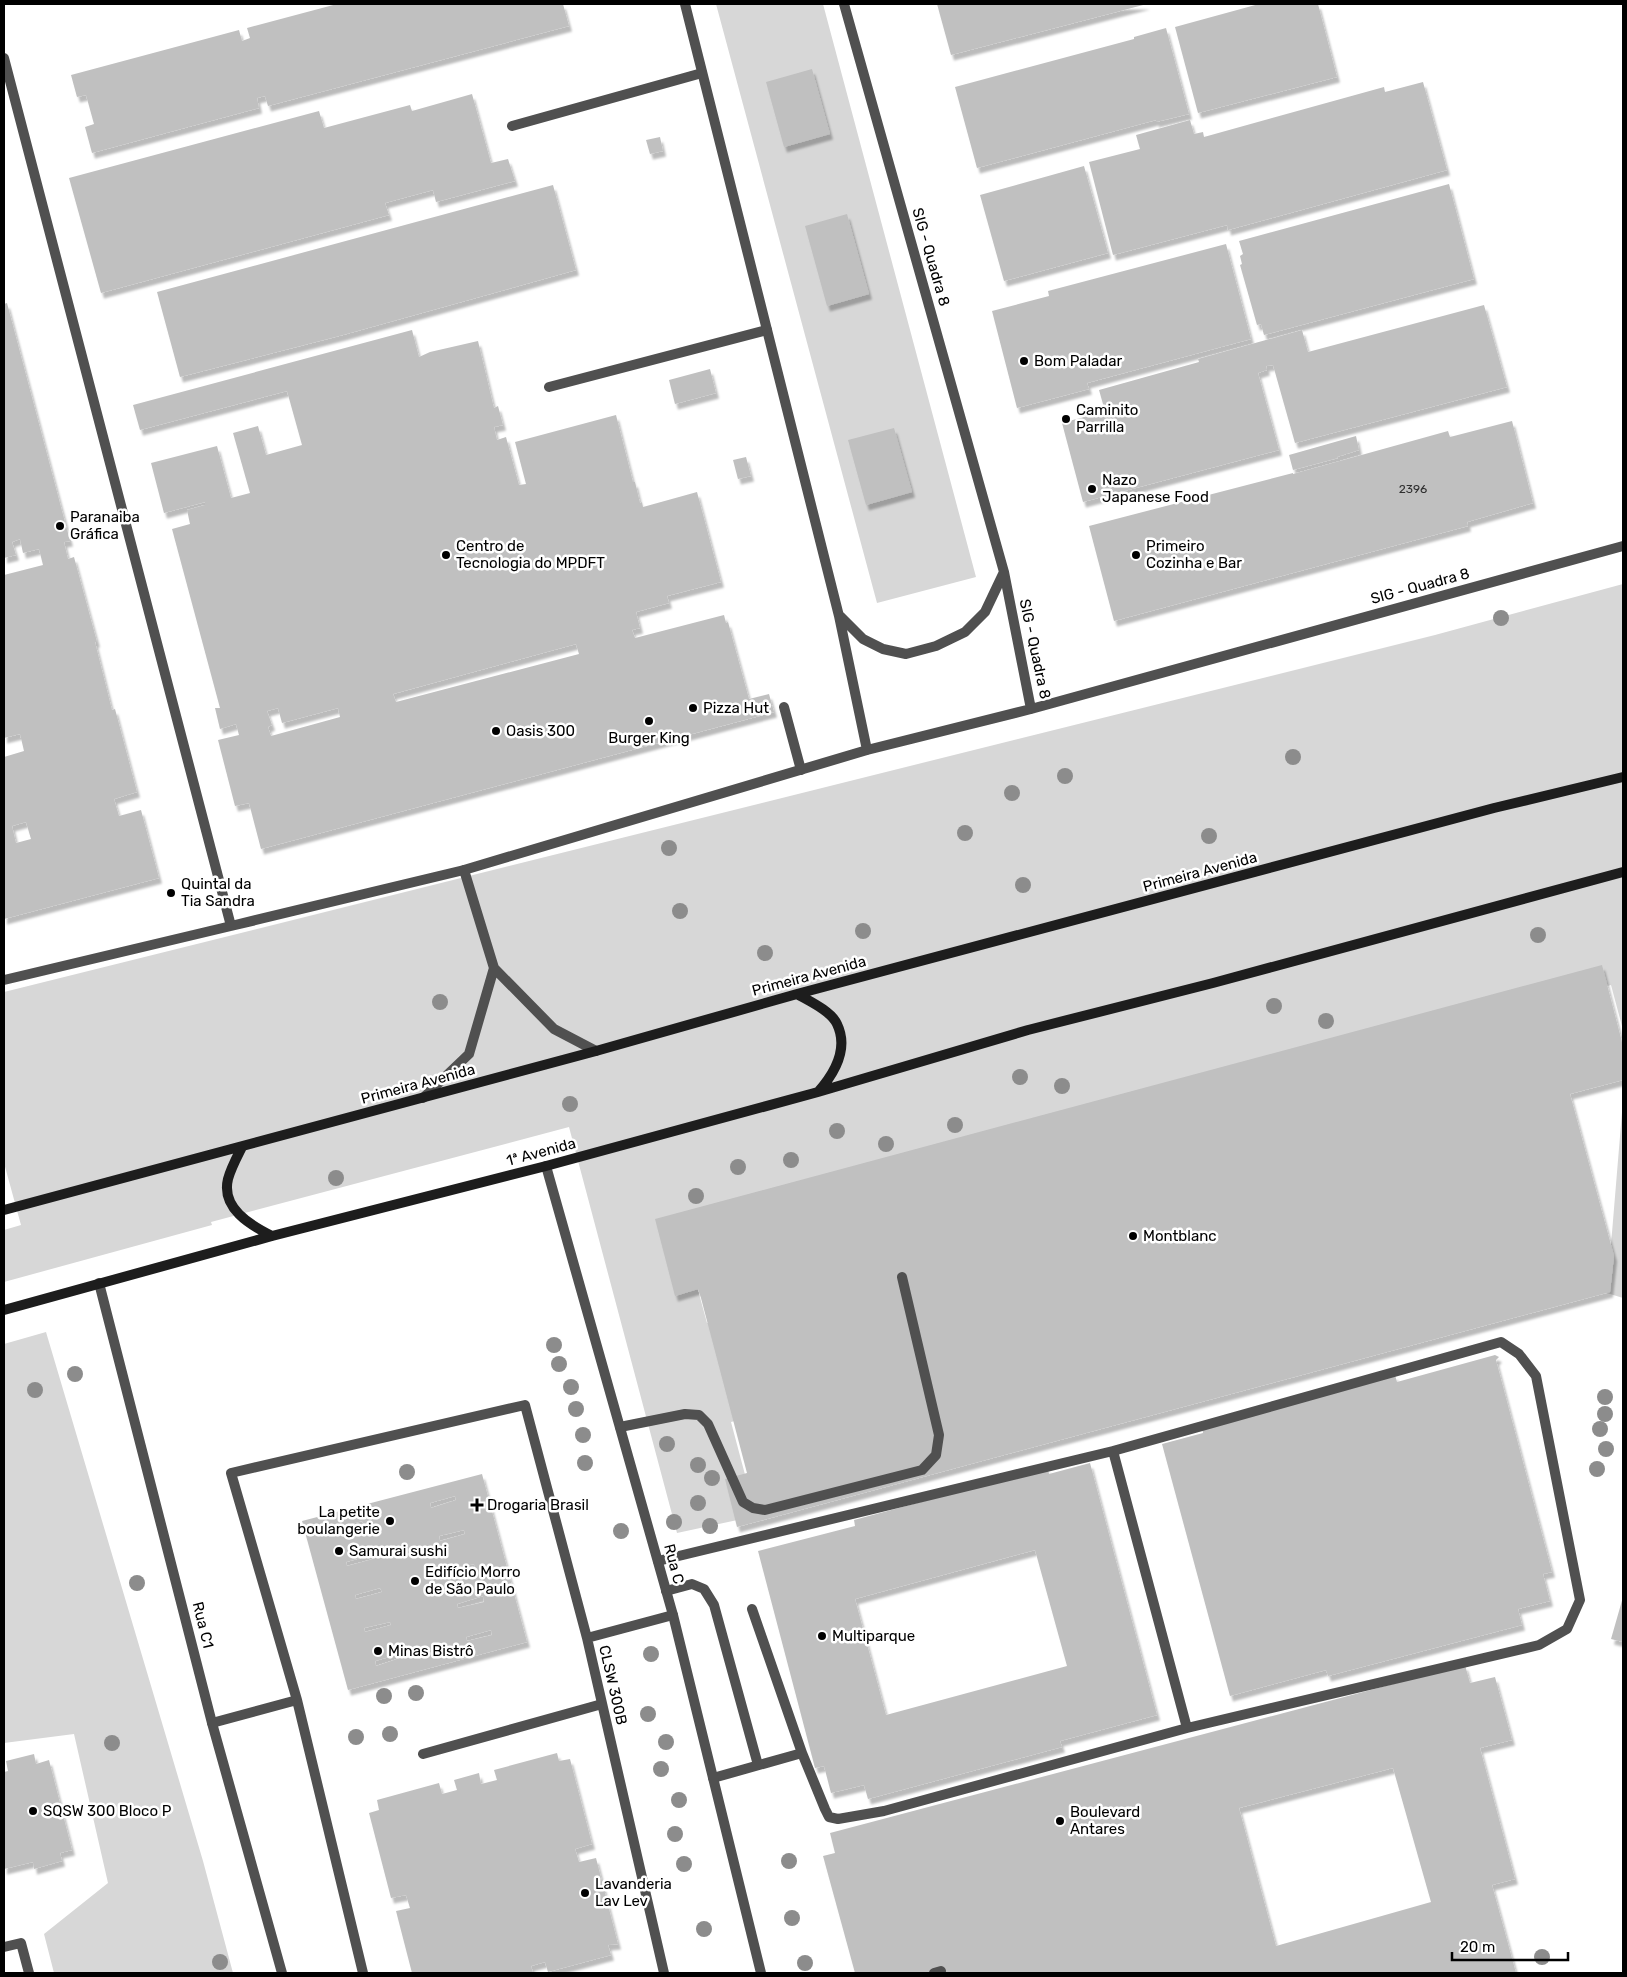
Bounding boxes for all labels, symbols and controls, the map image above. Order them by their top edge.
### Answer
street label: SIG - Quadra 8 [908,206,954,308]
place label: Bom Paladar [1034,352,1123,370]
marker: Bom Paladar [1018,355,1030,367]
place label: Caminito Parrilla [1076,401,1138,436]
marker: Caminito Parrilla [1060,413,1072,425]
place label: Nazo Japanese Food [1102,471,1209,506]
house number: 2396 [1399,482,1427,496]
marker: Nazo Japanese Food [1086,483,1098,495]
place label: Paranaiba Gráfica [70,508,140,543]
marker: Paranaiba Gráfica [54,520,66,532]
place label: Centro de Tecnologia do MPDFT [456,537,605,572]
place label: Primeiro Cozinha e Bar [1146,537,1242,572]
marker: Centro de Tecnologia do MPDFT [440,549,452,561]
marker: Primeiro Cozinha e Bar [1130,549,1142,561]
street label: SIG - Quadra 8 [1369,564,1471,608]
street label: SIG - Quadra 8 [1016,597,1054,701]
place label: Pizza Hut [703,699,769,717]
marker: Pizza Hut [687,702,699,714]
marker: Burger King [643,715,655,727]
place label: Oasis 300 [506,722,575,740]
marker: Oasis 300 [490,725,502,737]
place label: Burger King [608,729,690,747]
street label: Primeira Avenida [1141,848,1259,896]
place label: Quintal da Tia Sandra [181,875,255,910]
marker: Quintal da Tia Sandra [165,887,177,899]
street label: Primeira Avenida [750,952,868,1000]
street label: Primeira Avenida [359,1060,477,1108]
street label: 1ª Avenida [504,1134,578,1170]
place label: Montblanc [1143,1227,1217,1245]
marker: Montblanc [1127,1230,1139,1242]
place label: Drogaria Brasil [487,1496,589,1514]
marker: Drogaria Brasil [471,1499,483,1511]
place label: La petite boulangerie [297,1503,380,1538]
marker: La petite boulangerie [384,1515,396,1527]
place label: Samurai sushi [349,1542,447,1560]
street label: Rua C [660,1542,688,1586]
marker: Samurai sushi [333,1545,345,1557]
place label: Edifício Morro de São Paulo [425,1563,521,1598]
marker: Edifício Morro de São Paulo [409,1575,421,1587]
street label: Rua C1 [189,1600,217,1650]
place label: Multiparque [832,1627,915,1645]
marker: Multiparque [816,1630,828,1642]
place label: Minas Bistrô [388,1642,474,1660]
street label: CLSW 300B [595,1643,631,1727]
marker: Minas Bistrô [372,1645,384,1657]
place label: SQSW 300 Bloco P [43,1802,172,1820]
place label: Boulevard Antares [1070,1803,1140,1838]
marker: SQSW 300 Bloco P [27,1805,39,1817]
marker: Boulevard Antares [1054,1815,1066,1827]
place label: Lavanderia Lav Lev [595,1875,672,1910]
marker: Lavanderia Lav Lev [579,1887,591,1899]
scale bar [1452,1930,1568,1962]
text: 20 m [1460,1938,1495,1956]

